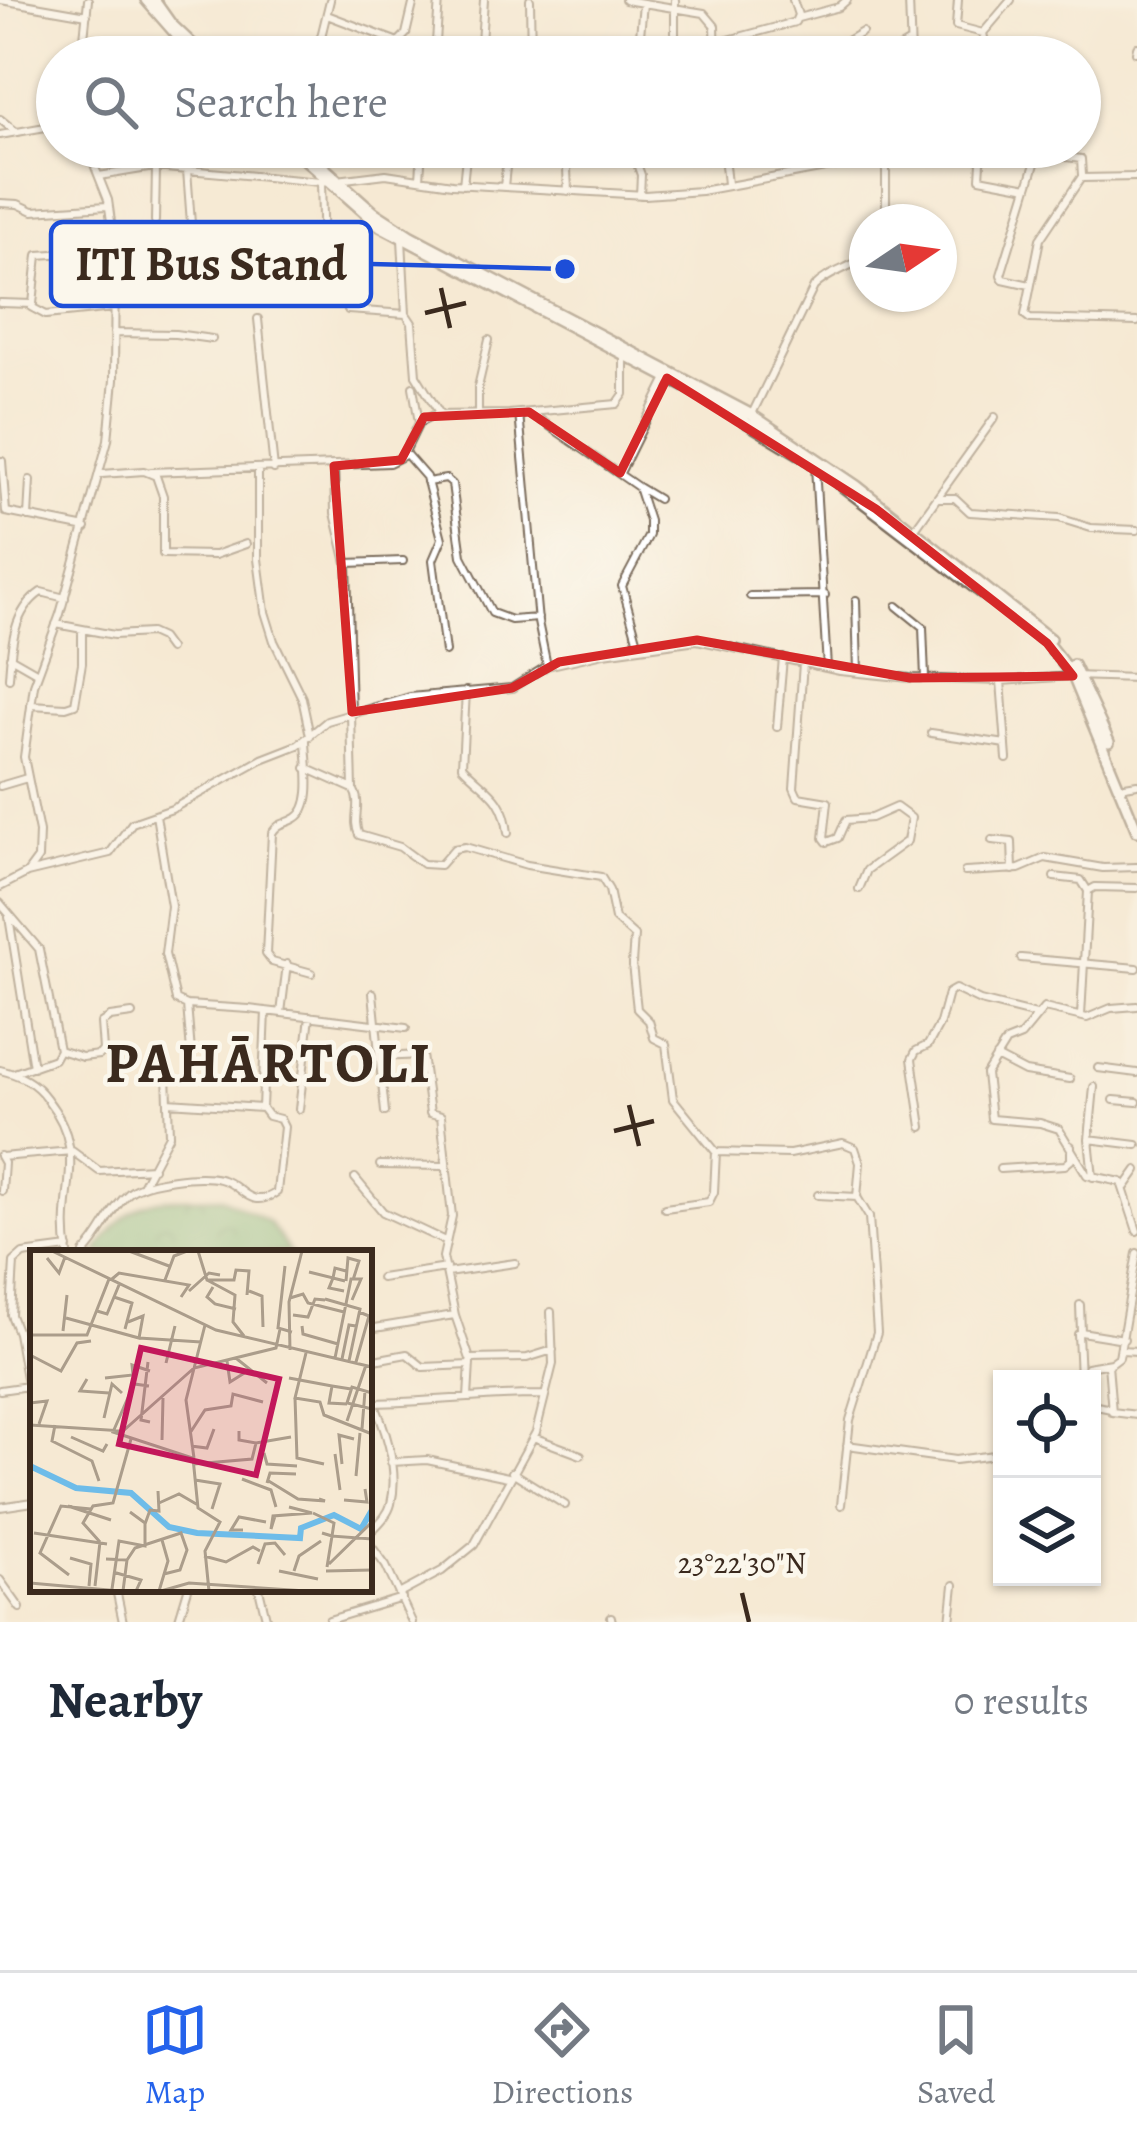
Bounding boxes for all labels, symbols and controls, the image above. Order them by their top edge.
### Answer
search box [36,36,1101,168]
icon: search [78,69,144,135]
text: Search here [174,71,388,133]
north arrow [849,204,957,312]
callout: ITI Bus Stand [51,222,371,306]
text: ITI Bus Stand [75,231,347,297]
district label: PAHĀRTOLI [105,1024,433,1102]
inset map [30,1250,372,1592]
map controls [993,1370,1101,1586]
button: locate [993,1370,1101,1478]
button: layers [993,1478,1101,1586]
text: 23°22'30"N [678,1543,806,1583]
text: Nearby [48,1665,202,1735]
text: 0 results [954,1674,1089,1727]
tab: Map [142,1997,208,2114]
tab: Directions [492,1997,633,2114]
tab: Saved [917,1997,995,2114]

